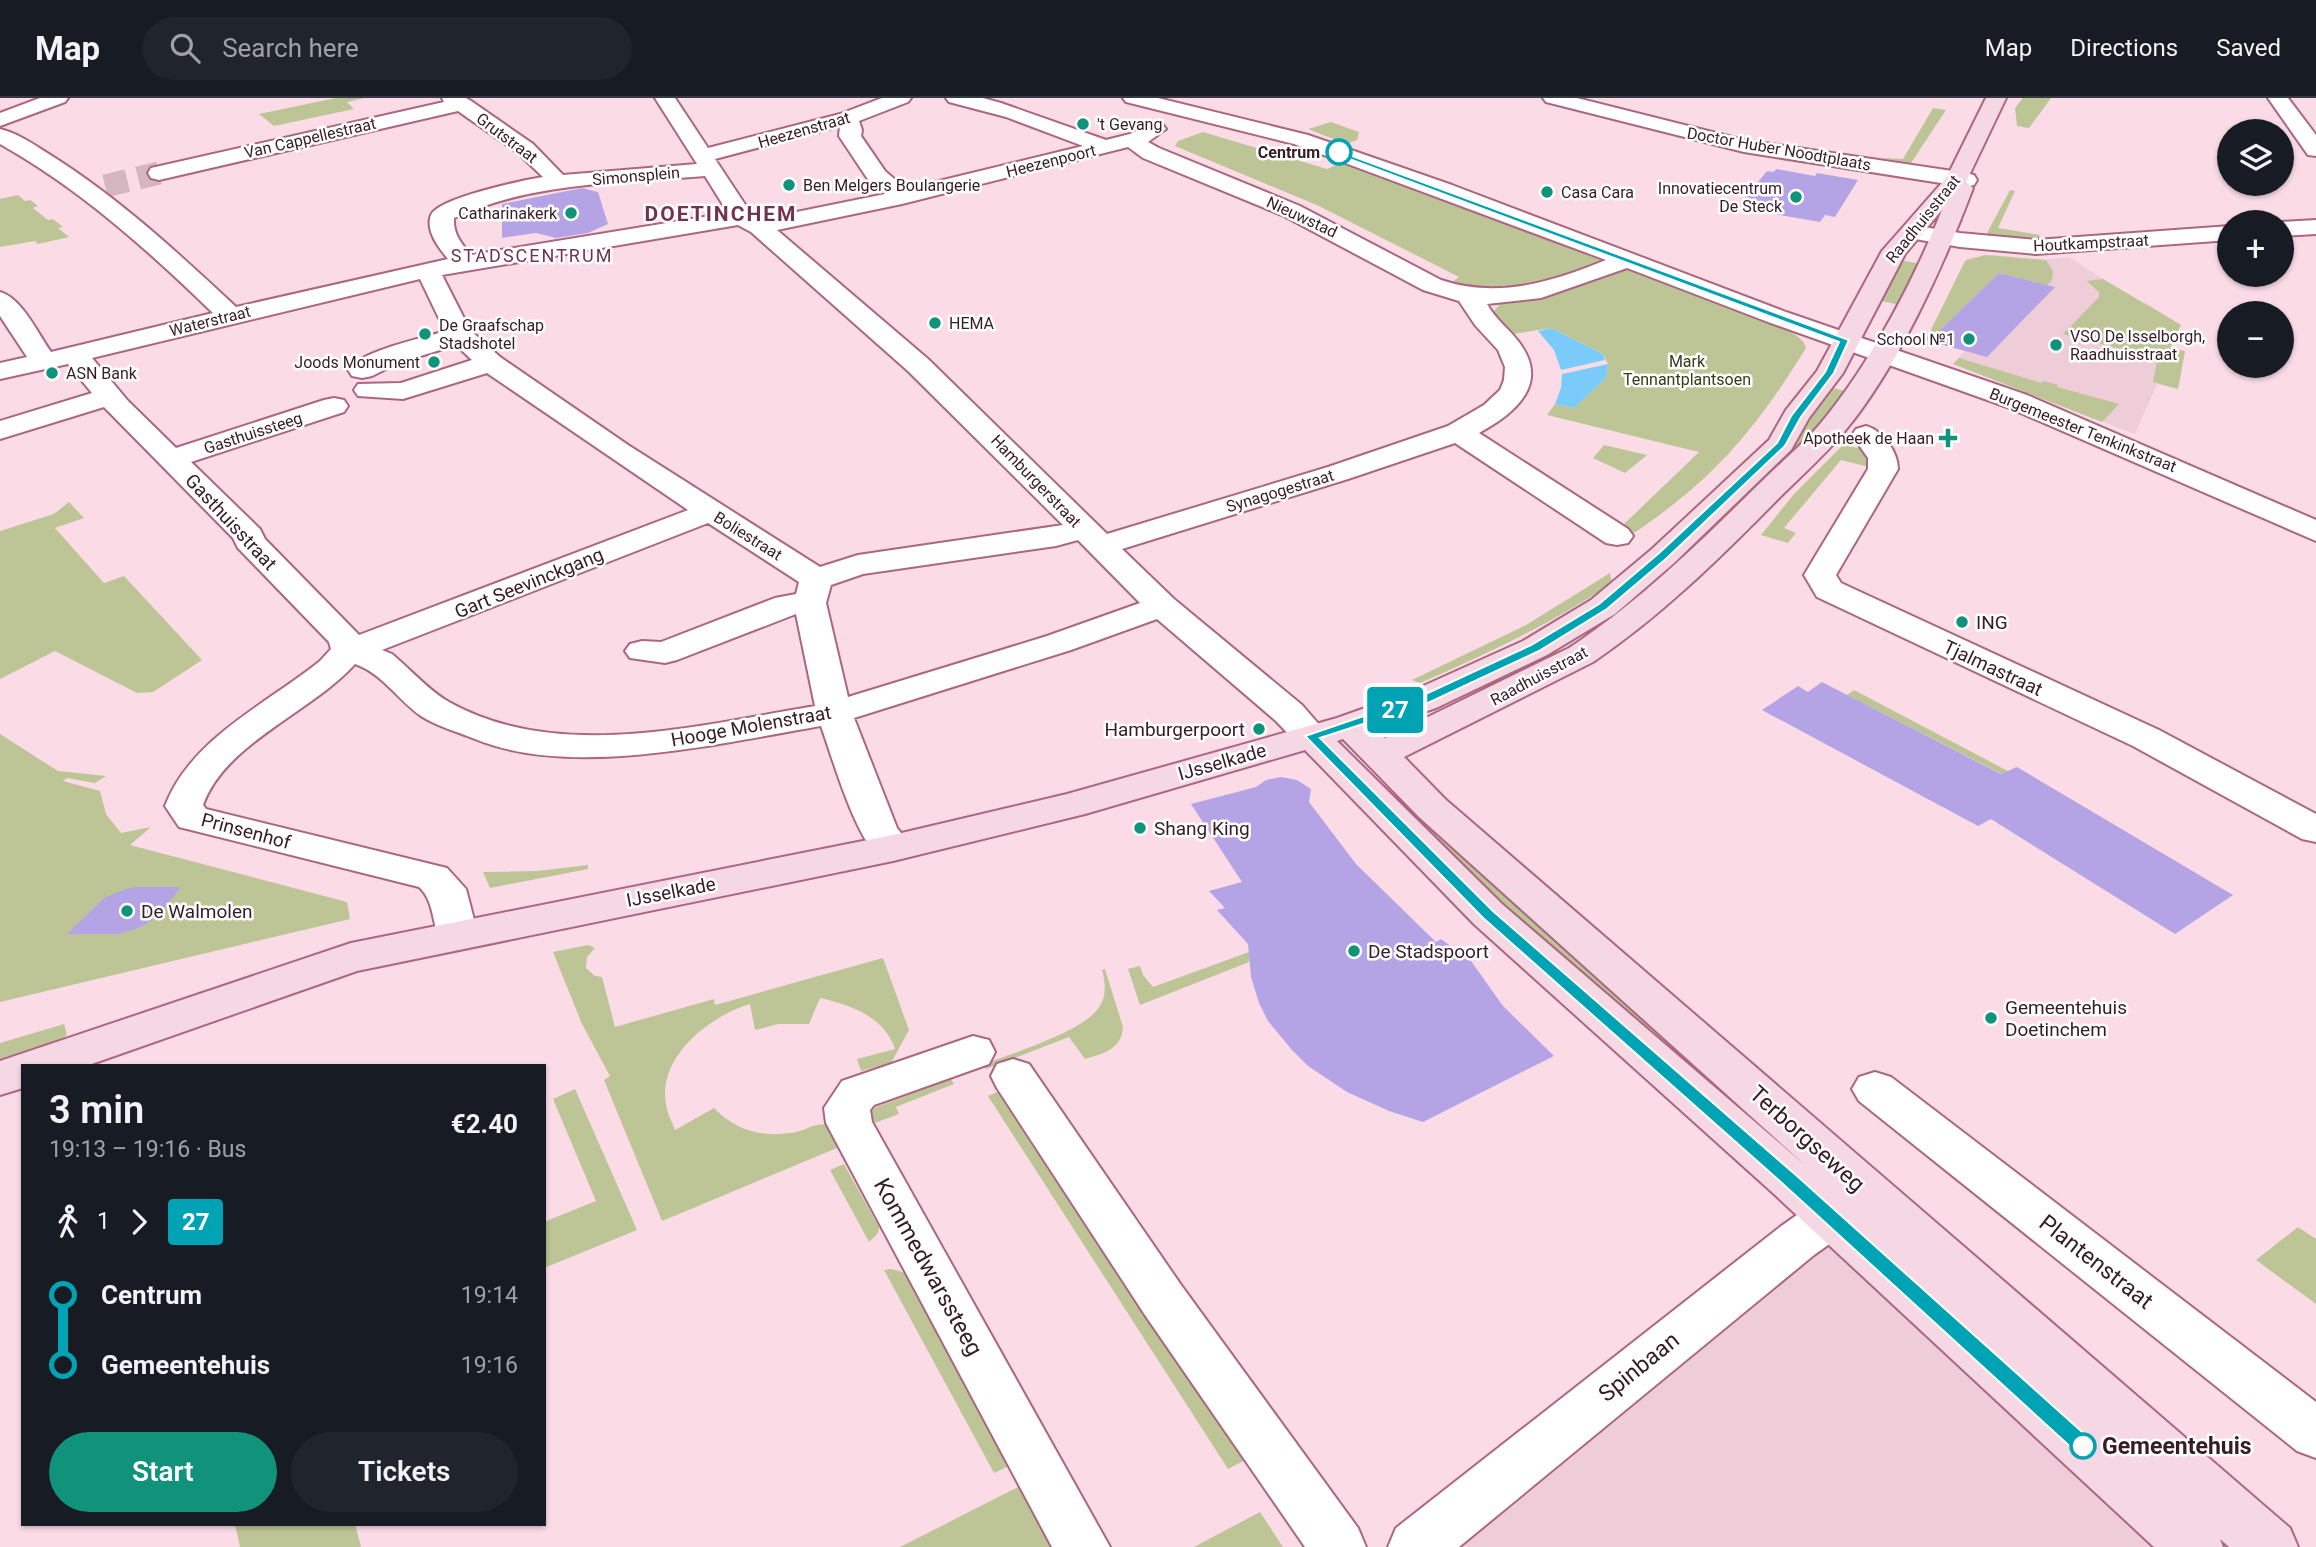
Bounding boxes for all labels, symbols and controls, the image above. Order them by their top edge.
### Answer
search box [142,17,632,80]
text: Map [35,29,100,68]
icon: search [166,29,204,67]
text: Search here [222,33,359,63]
text: Map [1985,34,2032,62]
text: Directions [2070,34,2178,62]
text: Saved [2216,34,2281,62]
street label: Heezenstraat [756,108,852,152]
street label: Grutstraat [473,109,541,167]
street label: Van Cappellestraat [242,114,378,162]
place label: 't Gevang [1097,115,1162,134]
marker: 't Gevang [1075,116,1091,132]
map controls [2217,119,2294,378]
button: layers [2217,119,2294,196]
street label: Doctor Huber Noodtplaats [1686,123,1872,175]
marker: Centrum [1326,139,1352,165]
street label: Heezenpoort [1004,141,1098,181]
place label: Centrum [1258,143,1320,162]
street label: Simonsplein [591,163,681,189]
street label: Raadhuisstraat [1882,171,1964,267]
place label: Ben Melgers Boulangerie [803,176,980,195]
marker: Ben Melgers Boulangerie [781,177,797,193]
place label: Innovatiecentrum De Steck [1658,179,1783,216]
place label: Casa Cara [1561,183,1634,202]
marker: Casa Cara [1539,184,1555,200]
marker: Innovatiecentrum De Steck [1788,189,1804,205]
street label: Nieuwstad [1264,192,1340,242]
district label: DOETINCHEM [645,202,797,226]
place label: Catharinakerk [458,204,558,223]
marker: Catharinakerk [563,205,579,221]
button: + [2217,210,2294,287]
street label: Houtkampstraat [2033,230,2149,256]
district label: STADSCENTRUM [451,245,613,266]
button: − [2217,301,2294,378]
street label: Waterstraat [167,302,253,340]
place label: HEMA [949,314,995,333]
marker: HEMA [927,315,943,331]
place label: De Graafschap Stadshotel [439,316,544,353]
marker: De Graafschap Stadshotel [417,326,433,342]
place label: VSO De Isselborgh, Raadhuisstraat [2070,327,2205,364]
place label: School №1 [1877,330,1955,349]
marker: School №1 [1961,331,1977,347]
marker: VSO De Isselborgh, Raadhuisstraat [2048,337,2064,353]
park label: Mark Tennantplantsoen [1623,352,1751,389]
place label: Joods Monument [294,353,420,372]
marker: Joods Monument [426,354,442,370]
place label: ASN Bank [66,364,138,383]
marker: ASN Bank [44,365,60,381]
street label: Burgemeester Tenkinkstraat [1987,384,2179,476]
street label: Gasthuissteeg [201,408,305,458]
place label: Apotheek de Haan [1803,429,1934,448]
marker: Apotheek de Haan [1940,430,1956,446]
street label: Hamburgerstraat [987,431,1085,531]
street label: Synagogestraat [1224,466,1336,516]
street label: Gasthuisstraat [180,469,282,575]
street label: Boliestraat [710,508,786,564]
street label: Gart Seevinckgang [451,543,607,623]
place label: ING [1976,611,2008,634]
marker: ING [1954,614,1970,630]
street label: Tjalmastraat [1940,635,2046,701]
street label: Raadhuisstraat [1487,642,1591,710]
line badge: 27 [1364,687,1426,733]
text: 27 [1381,696,1409,724]
street label: Hooge Molenstraat [669,701,833,751]
place label: Hamburgerpoort [1104,718,1245,741]
marker: Hamburgerpoort [1251,721,1267,737]
street label: IJsselkade [1175,738,1269,786]
street label: Prinsenhof [199,808,294,854]
place label: Shang King [1154,817,1250,840]
marker: Shang King [1132,820,1148,836]
street label: IJsselkade [624,872,718,912]
place label: De Walmolen [141,900,252,923]
marker: De Walmolen [119,903,135,919]
place label: De Stadspoort [1368,940,1489,963]
marker: De Stadspoort [1346,943,1362,959]
place label: Gemeentehuis Doetinchem [2005,996,2127,1041]
marker: Gemeentehuis Doetinchem [1983,1010,1999,1026]
street label: Terborgseweg [1744,1080,1870,1198]
text: 3 min [49,1088,144,1132]
text: €2.40 [451,1109,518,1139]
text: 19:13 – 19:16 · Bus [49,1136,246,1163]
street label: Kommedwarssteeg [868,1173,988,1361]
icon: walk [49,1203,87,1241]
icon: forward [120,1203,158,1241]
text: 1 [97,1208,110,1235]
text: 27 [182,1208,209,1236]
street label: Plantenstraat [2034,1209,2158,1315]
text: Centrum [101,1280,202,1310]
text: 19:14 [461,1282,518,1309]
street label: Spinbaan [1593,1326,1685,1408]
text: Gemeentehuis [101,1350,270,1380]
text: 19:16 [461,1352,518,1379]
button: Start [49,1432,277,1512]
button: Tickets [291,1432,518,1512]
marker: Gemeentehuis [2070,1433,2096,1459]
place label: Gemeentehuis [2102,1433,2252,1460]

